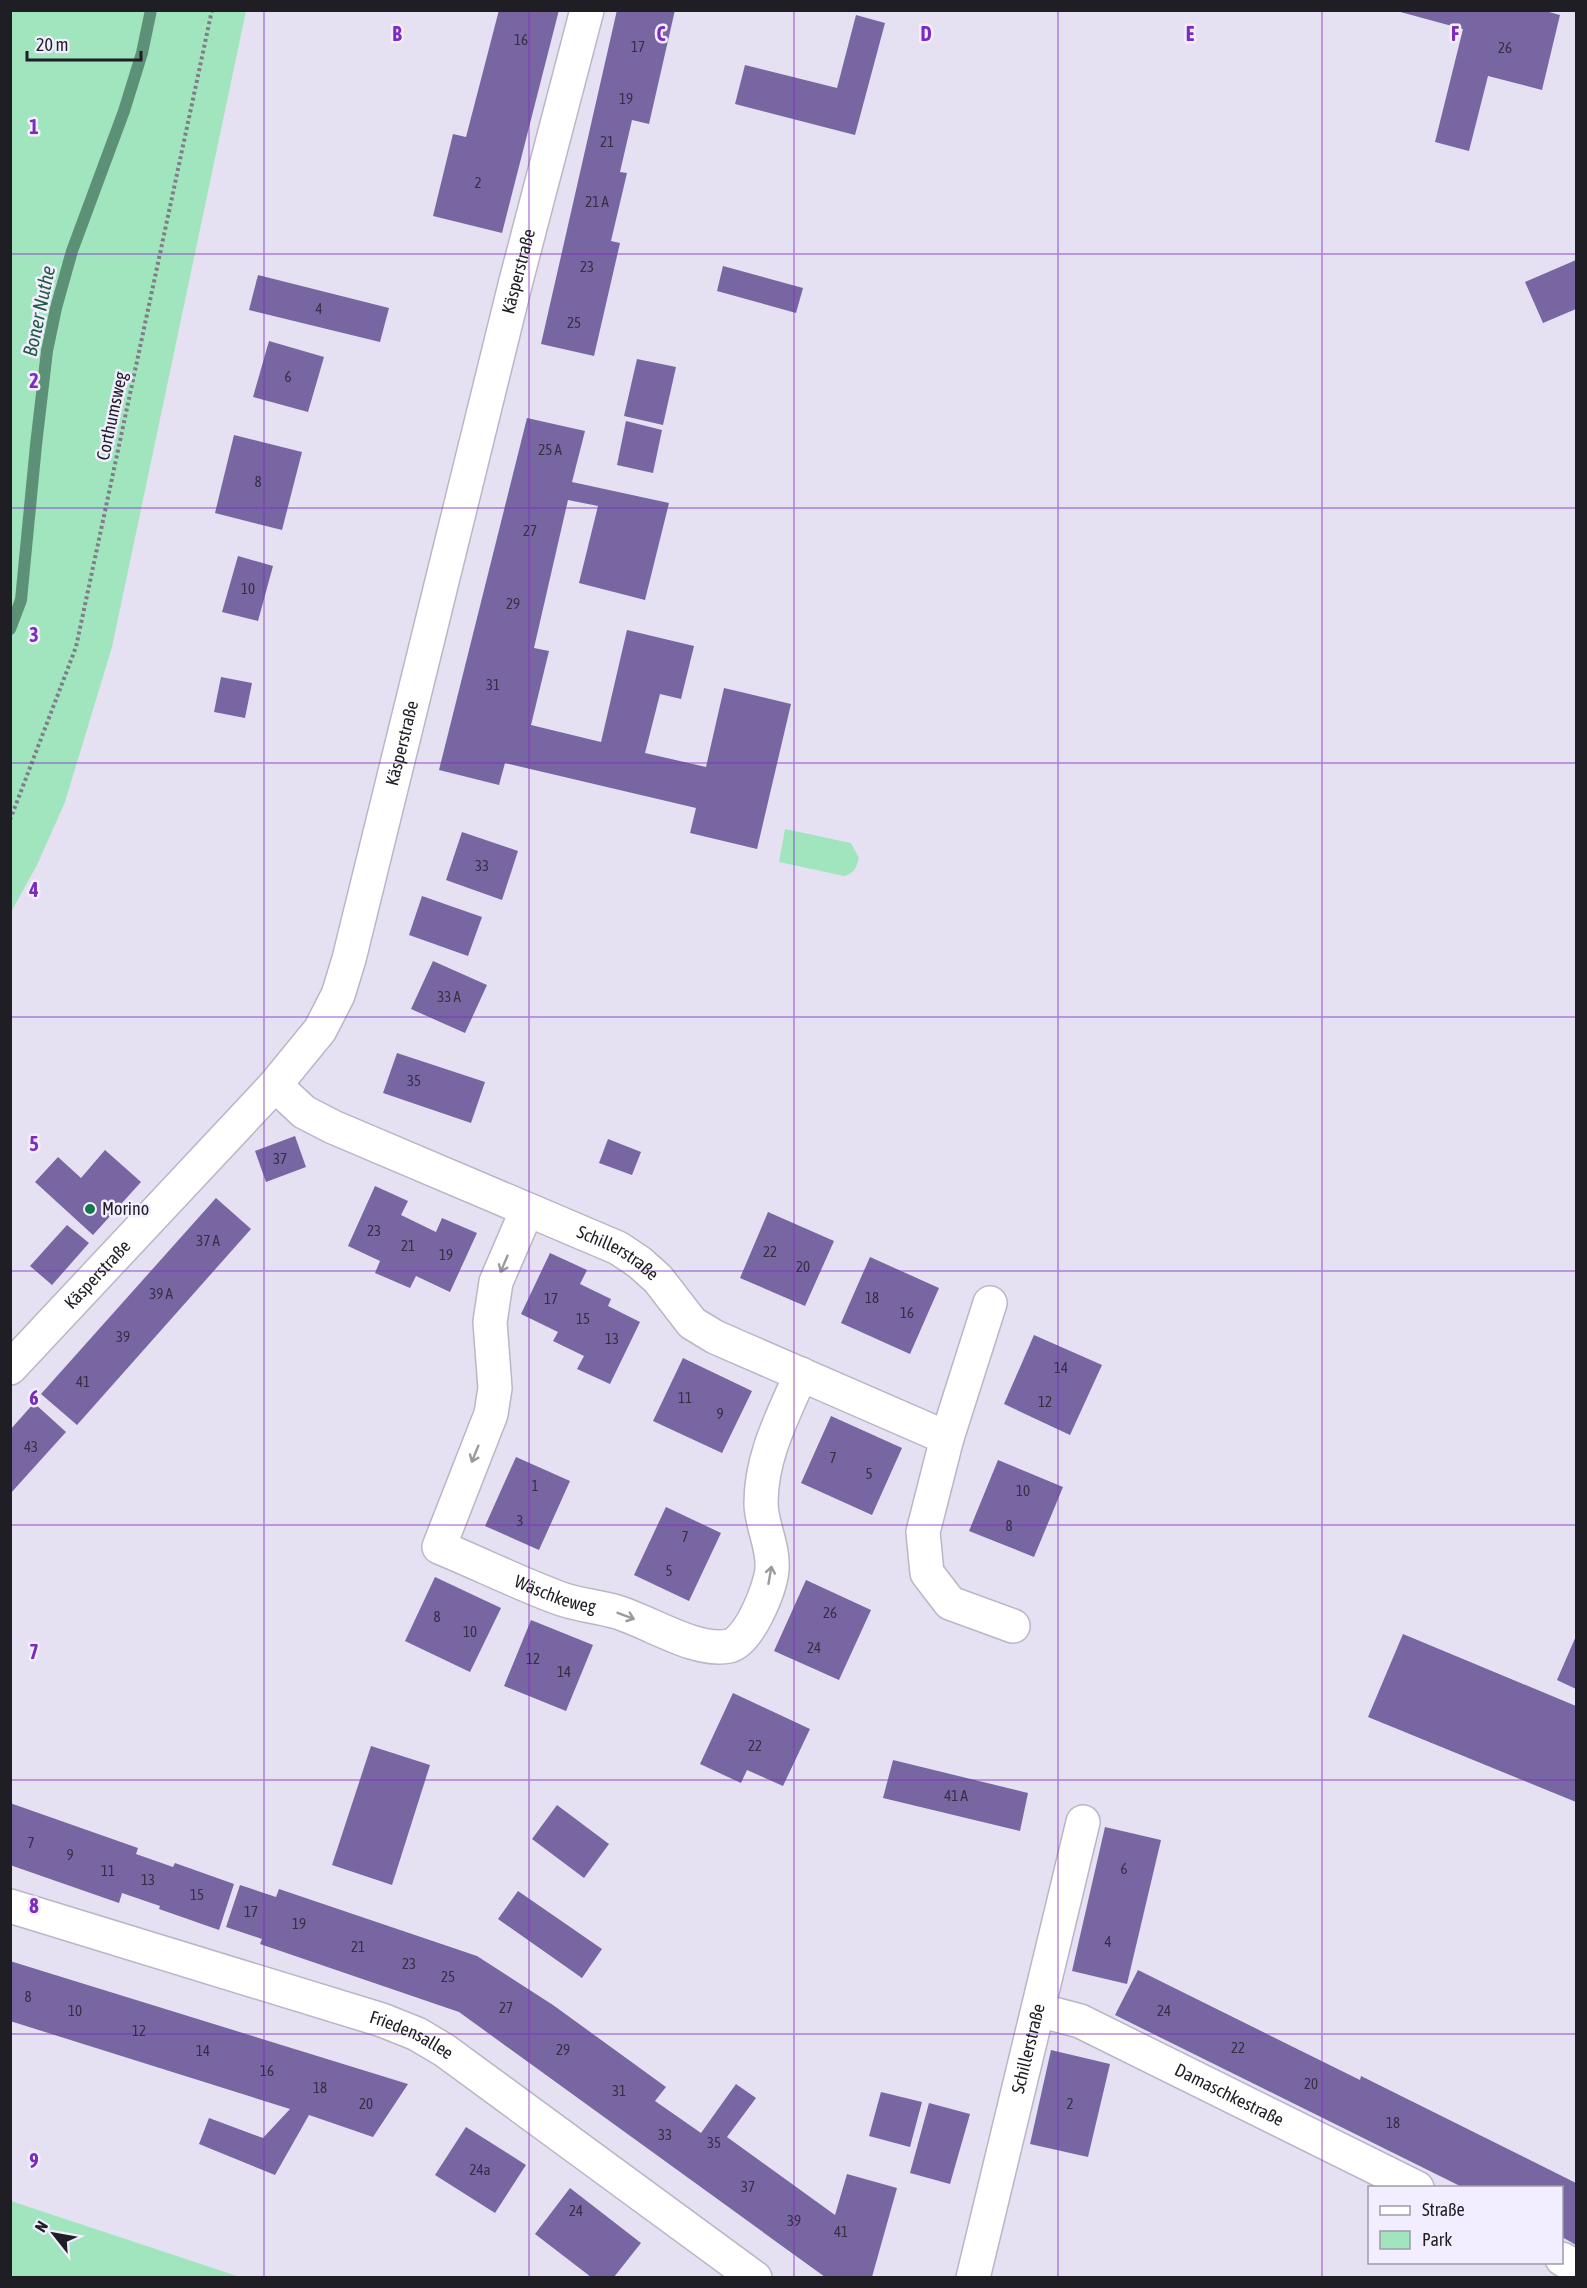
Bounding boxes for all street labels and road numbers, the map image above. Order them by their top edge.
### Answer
street label: Käsperstraße [497,227,539,316]
street label: Corthumsweg [92,369,131,462]
street label: Käsperstraße [381,698,422,788]
street label: Schillerstraße [574,1221,663,1285]
street label: Käsperstraße [60,1235,134,1313]
street label: Wäschkeweg [512,1570,598,1617]
street label: Schillerstraße [1007,2002,1049,2095]
street label: Friedensallee [367,2006,458,2063]
street label: Damaschkestraße [1172,2059,1287,2130]

